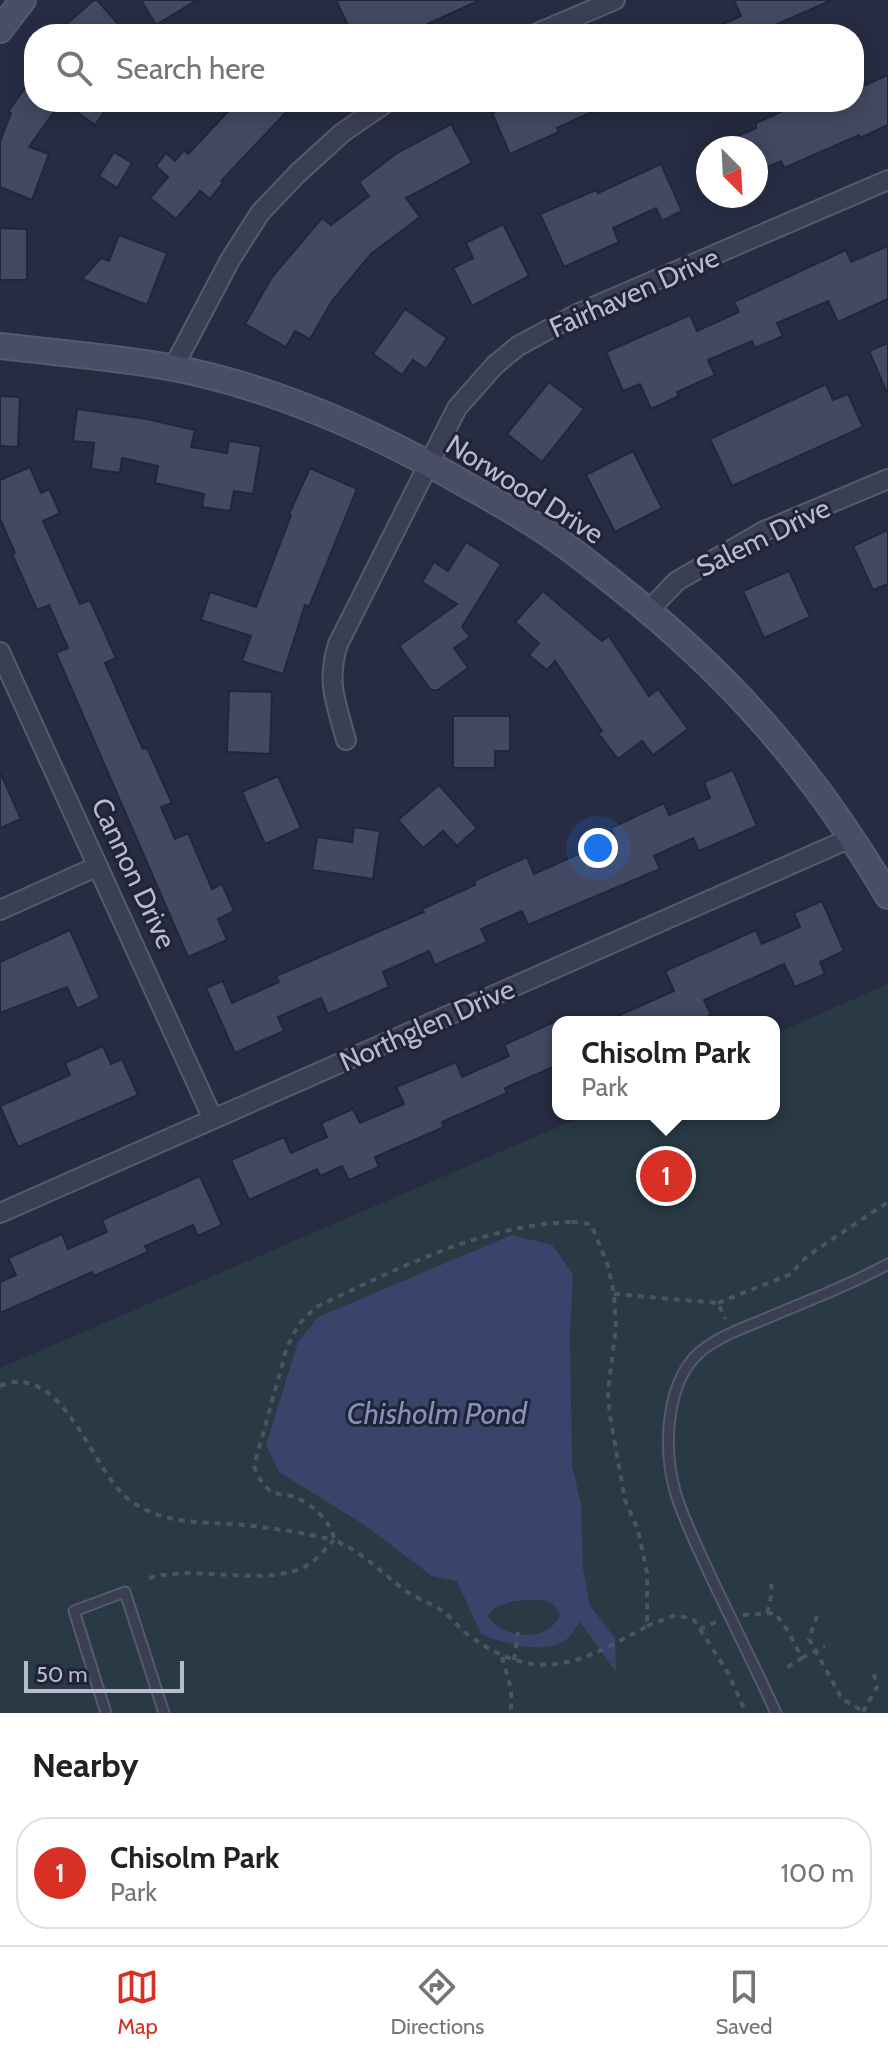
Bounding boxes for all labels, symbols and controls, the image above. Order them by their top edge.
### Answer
search box [24,24,864,112]
icon: search [52,46,96,90]
text: Search here [116,50,265,87]
north arrow [696,136,768,208]
street label: Fairhaven Drive [544,239,724,345]
street label: Norwood Drive [440,427,610,551]
street label: Salem Drive [691,490,835,584]
street label: Cannon Drive [84,792,184,954]
your location [578,828,618,868]
street label: Northglen Drive [334,971,520,1079]
popup [552,1016,780,1120]
text: Chisolm Park [581,1034,751,1071]
text: Park [581,1071,628,1103]
pin: 1 [640,1146,692,1206]
water label: Chisholm Pond [347,1395,529,1432]
scale bar [24,1657,184,1693]
text: 50 m [36,1661,88,1688]
text: Nearby [32,1744,139,1786]
text: Chisolm Park [110,1839,279,1876]
text: 1 [55,1857,65,1889]
text: 100 m [781,1857,854,1889]
text: Park [110,1876,157,1908]
tab: Map [115,1965,159,2040]
tab: Directions [390,1965,484,2040]
tab: Saved [715,1965,773,2040]

